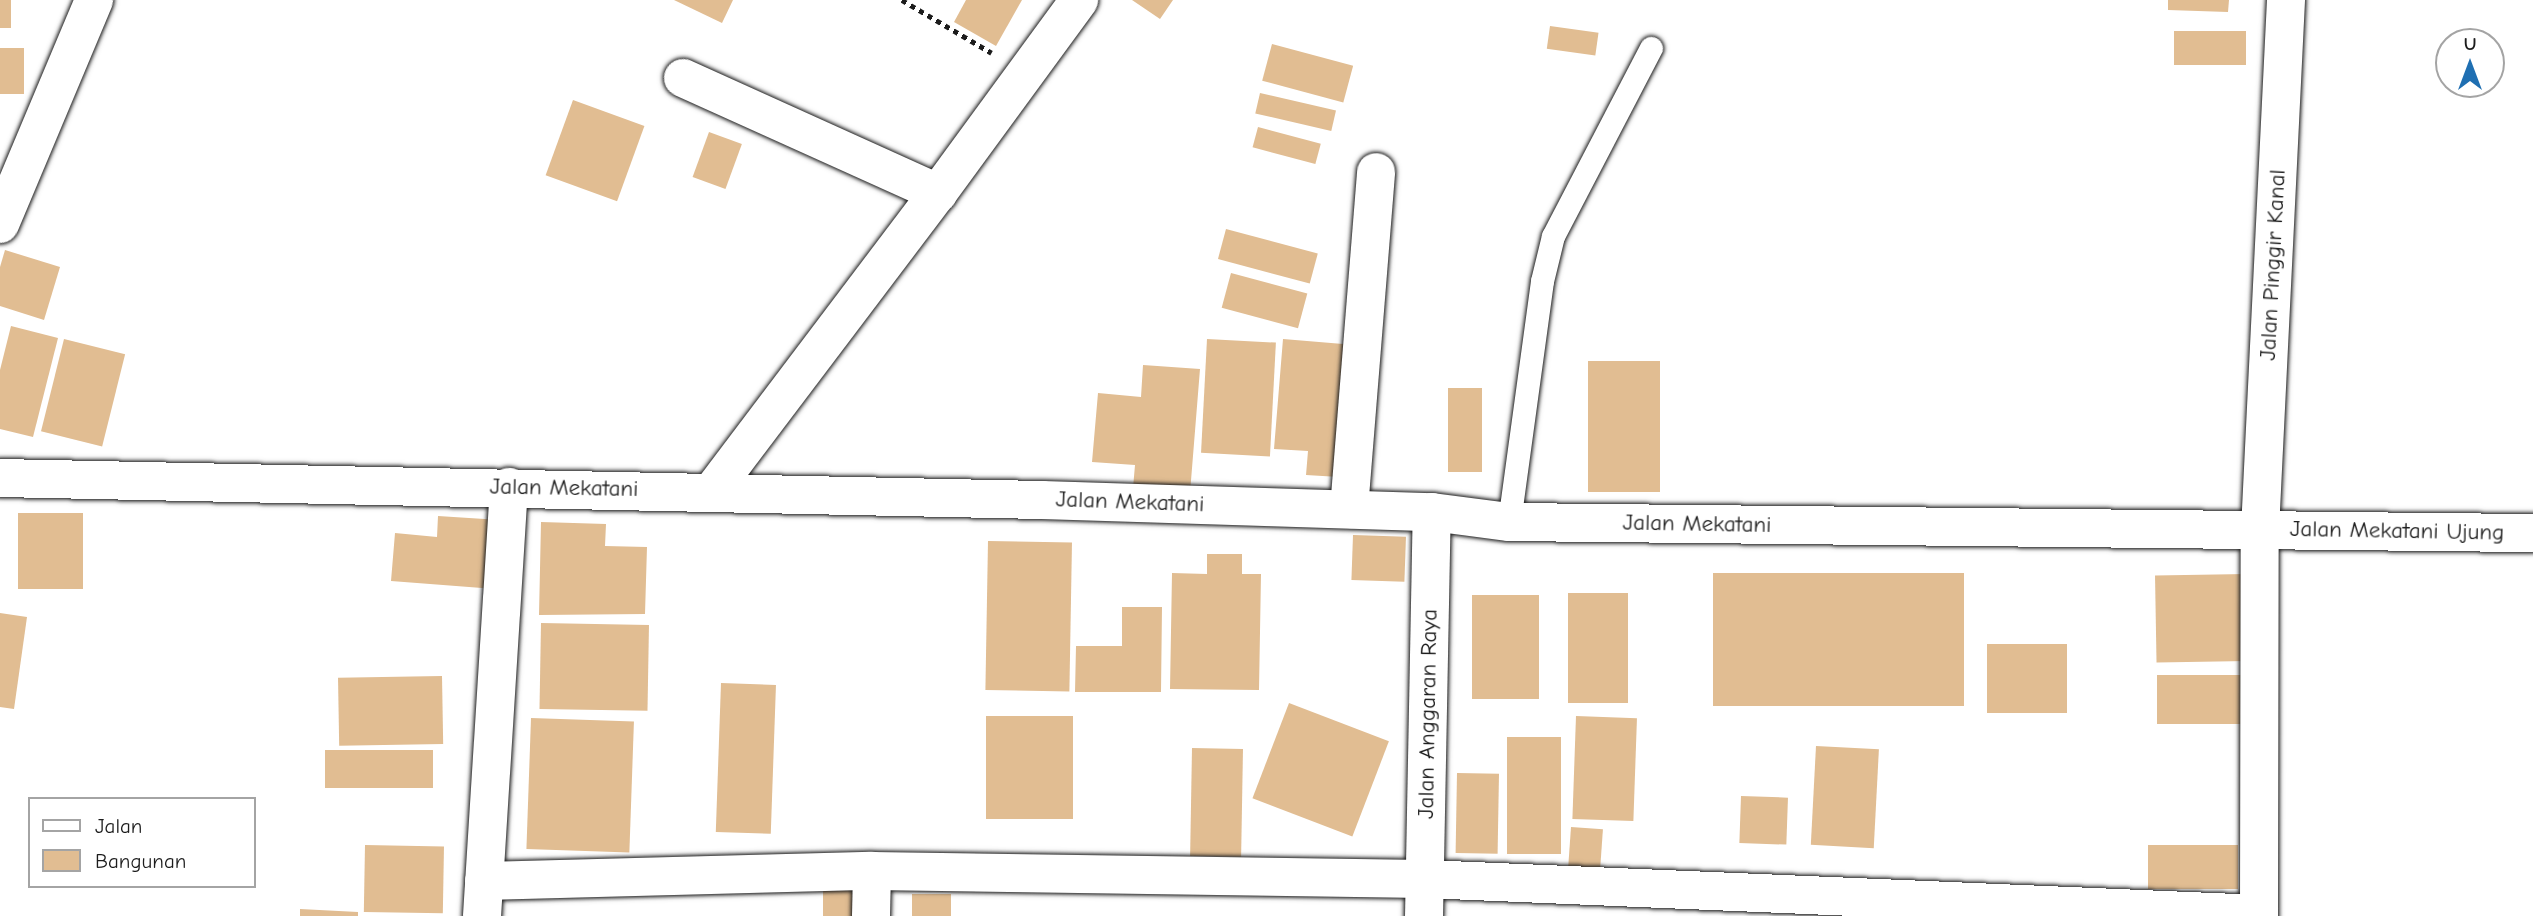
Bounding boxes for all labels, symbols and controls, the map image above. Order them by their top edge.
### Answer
north arrow [2435,28,2505,98]
text: U [2464,33,2476,55]
street label: Jalan Pinggir Kanal [2254,169,2292,361]
street label: Jalan Mekatani [489,473,639,503]
street label: Jalan Mekatani [1055,486,1205,518]
street label: Jalan Mekatani [1622,509,1772,539]
street label: Jalan Mekatani Ujung [2290,515,2504,547]
street label: Jalan Anggaran Raya [1412,609,1444,819]
legend [28,797,256,888]
text: Jalan [95,814,142,838]
text: Bangunan [95,849,186,873]

